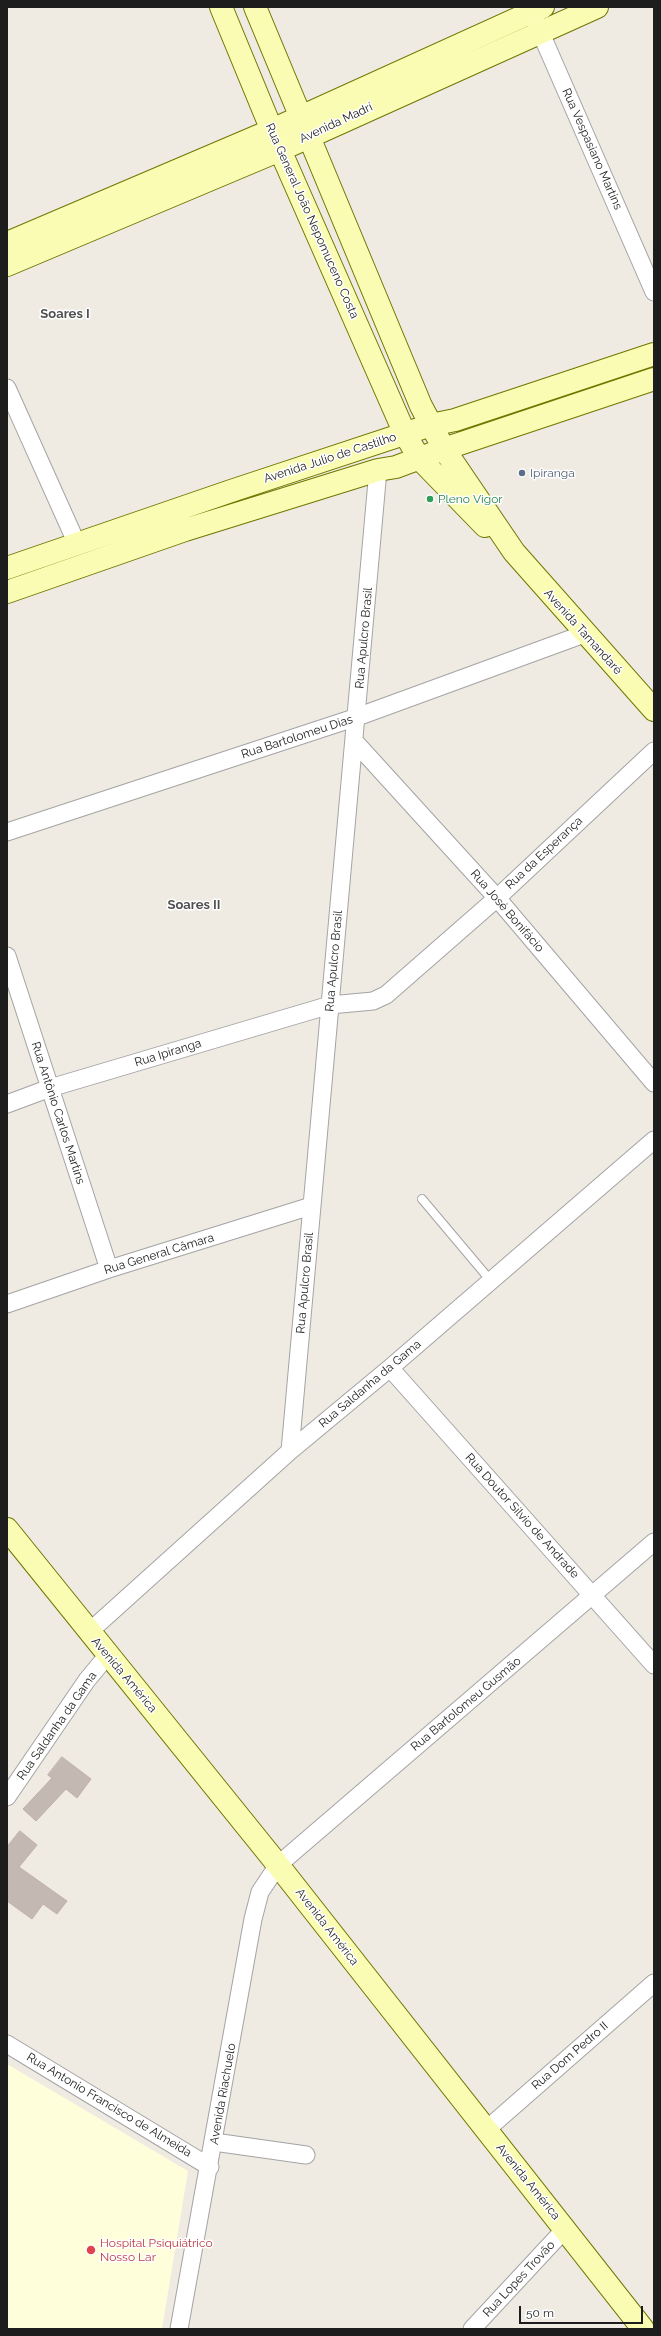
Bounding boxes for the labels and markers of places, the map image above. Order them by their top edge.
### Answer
place label: Ipiranga [530,466,575,480]
marker: Ipiranga [517,468,527,478]
place label: Pleno Vigor [438,492,502,506]
marker: Pleno Vigor [425,494,435,504]
place label: Hospital Psiquiátrico Nosso Lar [100,2236,213,2264]
marker: Hospital Psiquiátrico Nosso Lar [85,2244,97,2256]

